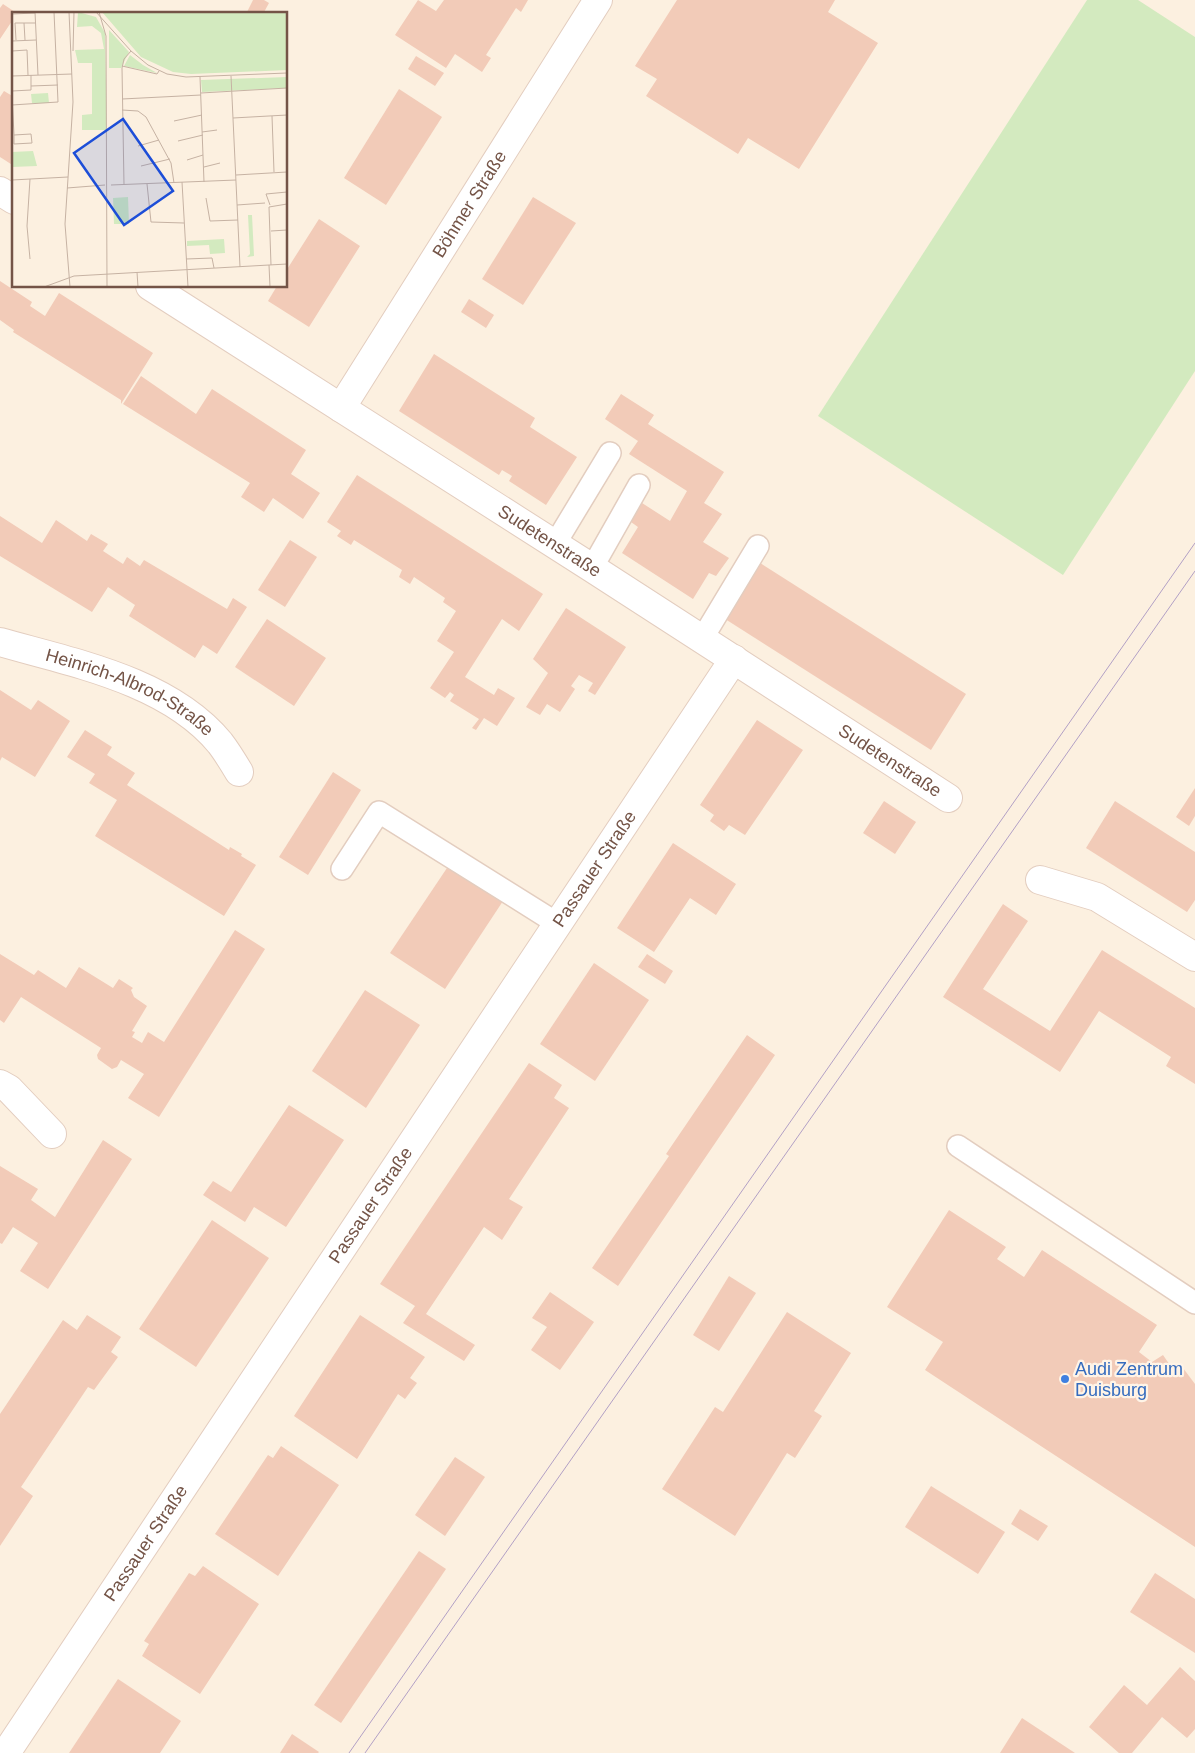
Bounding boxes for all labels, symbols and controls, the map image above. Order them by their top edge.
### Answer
inset map [12,12,288,288]
street label: Böhmer Straße [428,147,510,261]
street label: Sudetenstraße [494,501,605,581]
street label: Heinrich-Albrod-Straße [44,645,218,740]
street label: Sudetenstraße [835,720,945,801]
street label: Passauer Straße [549,807,640,931]
street label: Passauer Straße [325,1143,416,1267]
place label: Audi Zentrum Duisburg [1075,1359,1183,1400]
marker: Audi Zentrum Duisburg [1059,1373,1071,1385]
street label: Passauer Straße [100,1481,191,1605]

